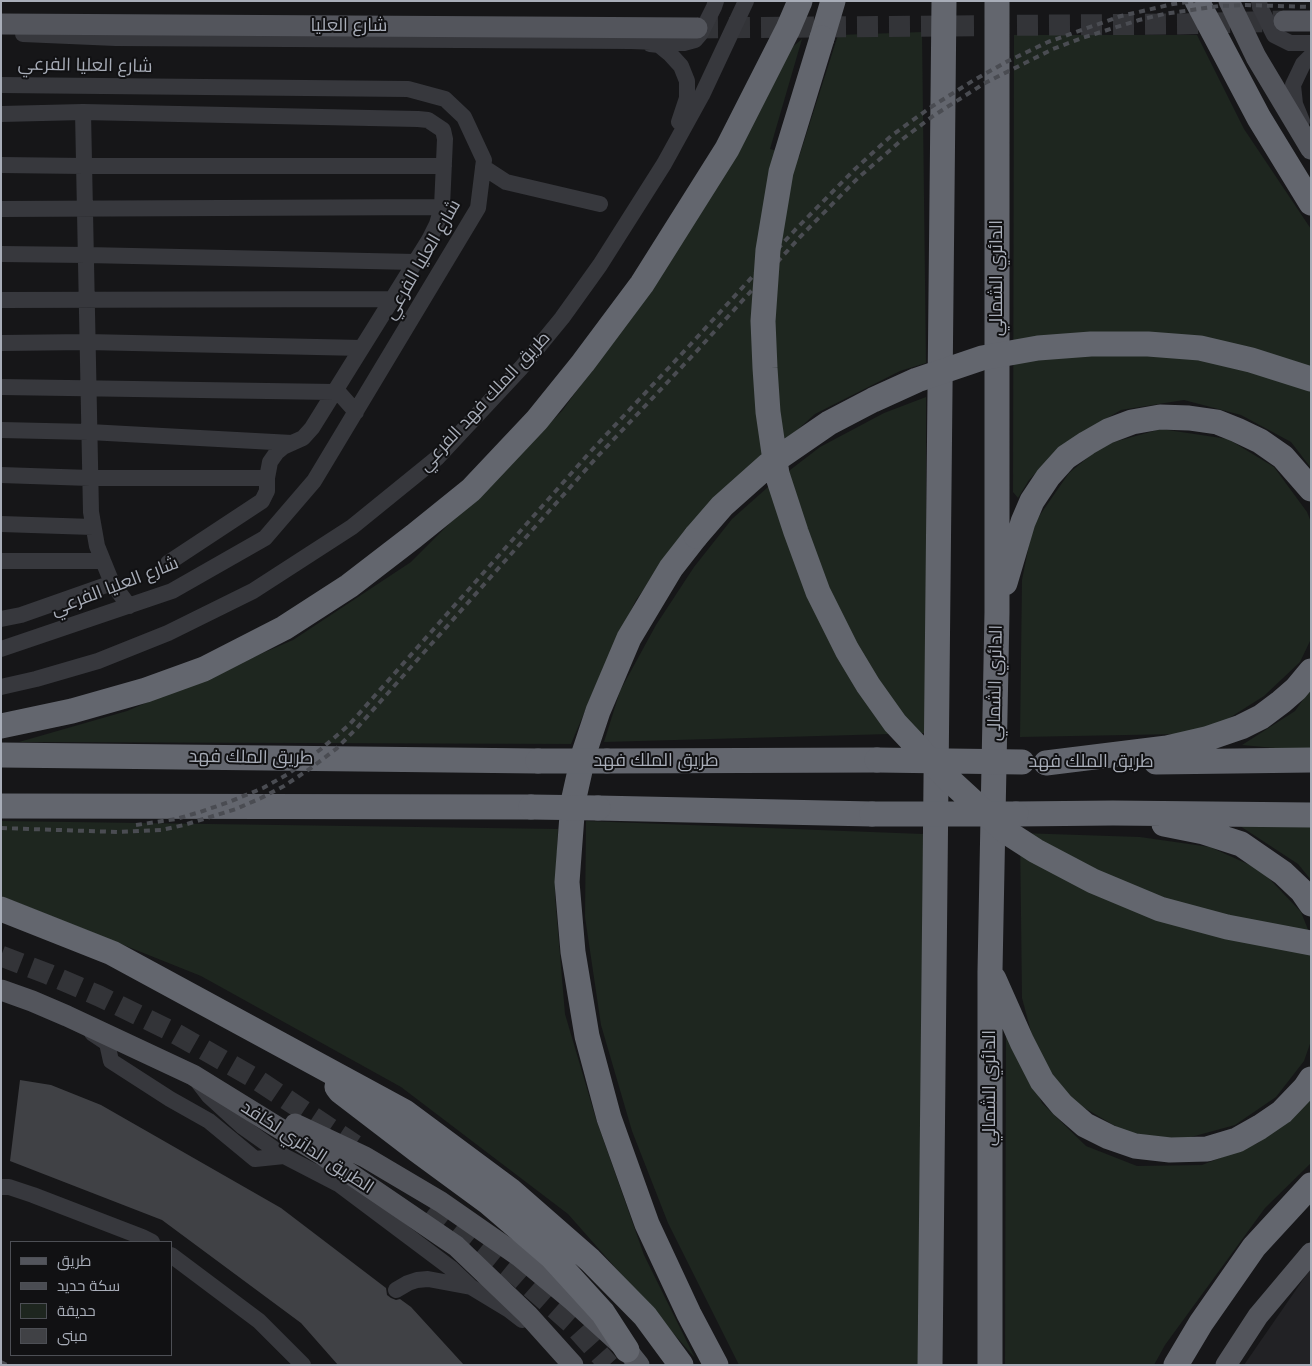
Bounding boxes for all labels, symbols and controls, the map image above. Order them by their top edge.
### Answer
street label: شارع العليا [311,15,387,37]
street label: شارع العليا الفرعي [17,54,153,78]
street label: شارع العليا الفرعي [380,196,466,324]
street label: الدائري الشمالي [986,220,1008,336]
street label: طريق الملك فهد الفرعي [415,328,555,476]
street label: شارع العليا الفرعي [48,553,182,621]
street label: الدائري الشمالي [984,625,1008,741]
street label: طريق الملك فهد [188,746,314,770]
street label: طريق الملك فهد [593,750,719,772]
street label: طريق الملك فهد [1028,751,1154,773]
street label: الدائري الشمالي [979,1030,1001,1146]
street label: الطريق الدائري لكافد [237,1097,377,1199]
legend [10,1241,172,1356]
text: طريق [57,1252,91,1270]
text: سكة حديد [57,1277,120,1295]
text: حديقة [57,1302,96,1320]
text: مبنى [57,1327,88,1345]

